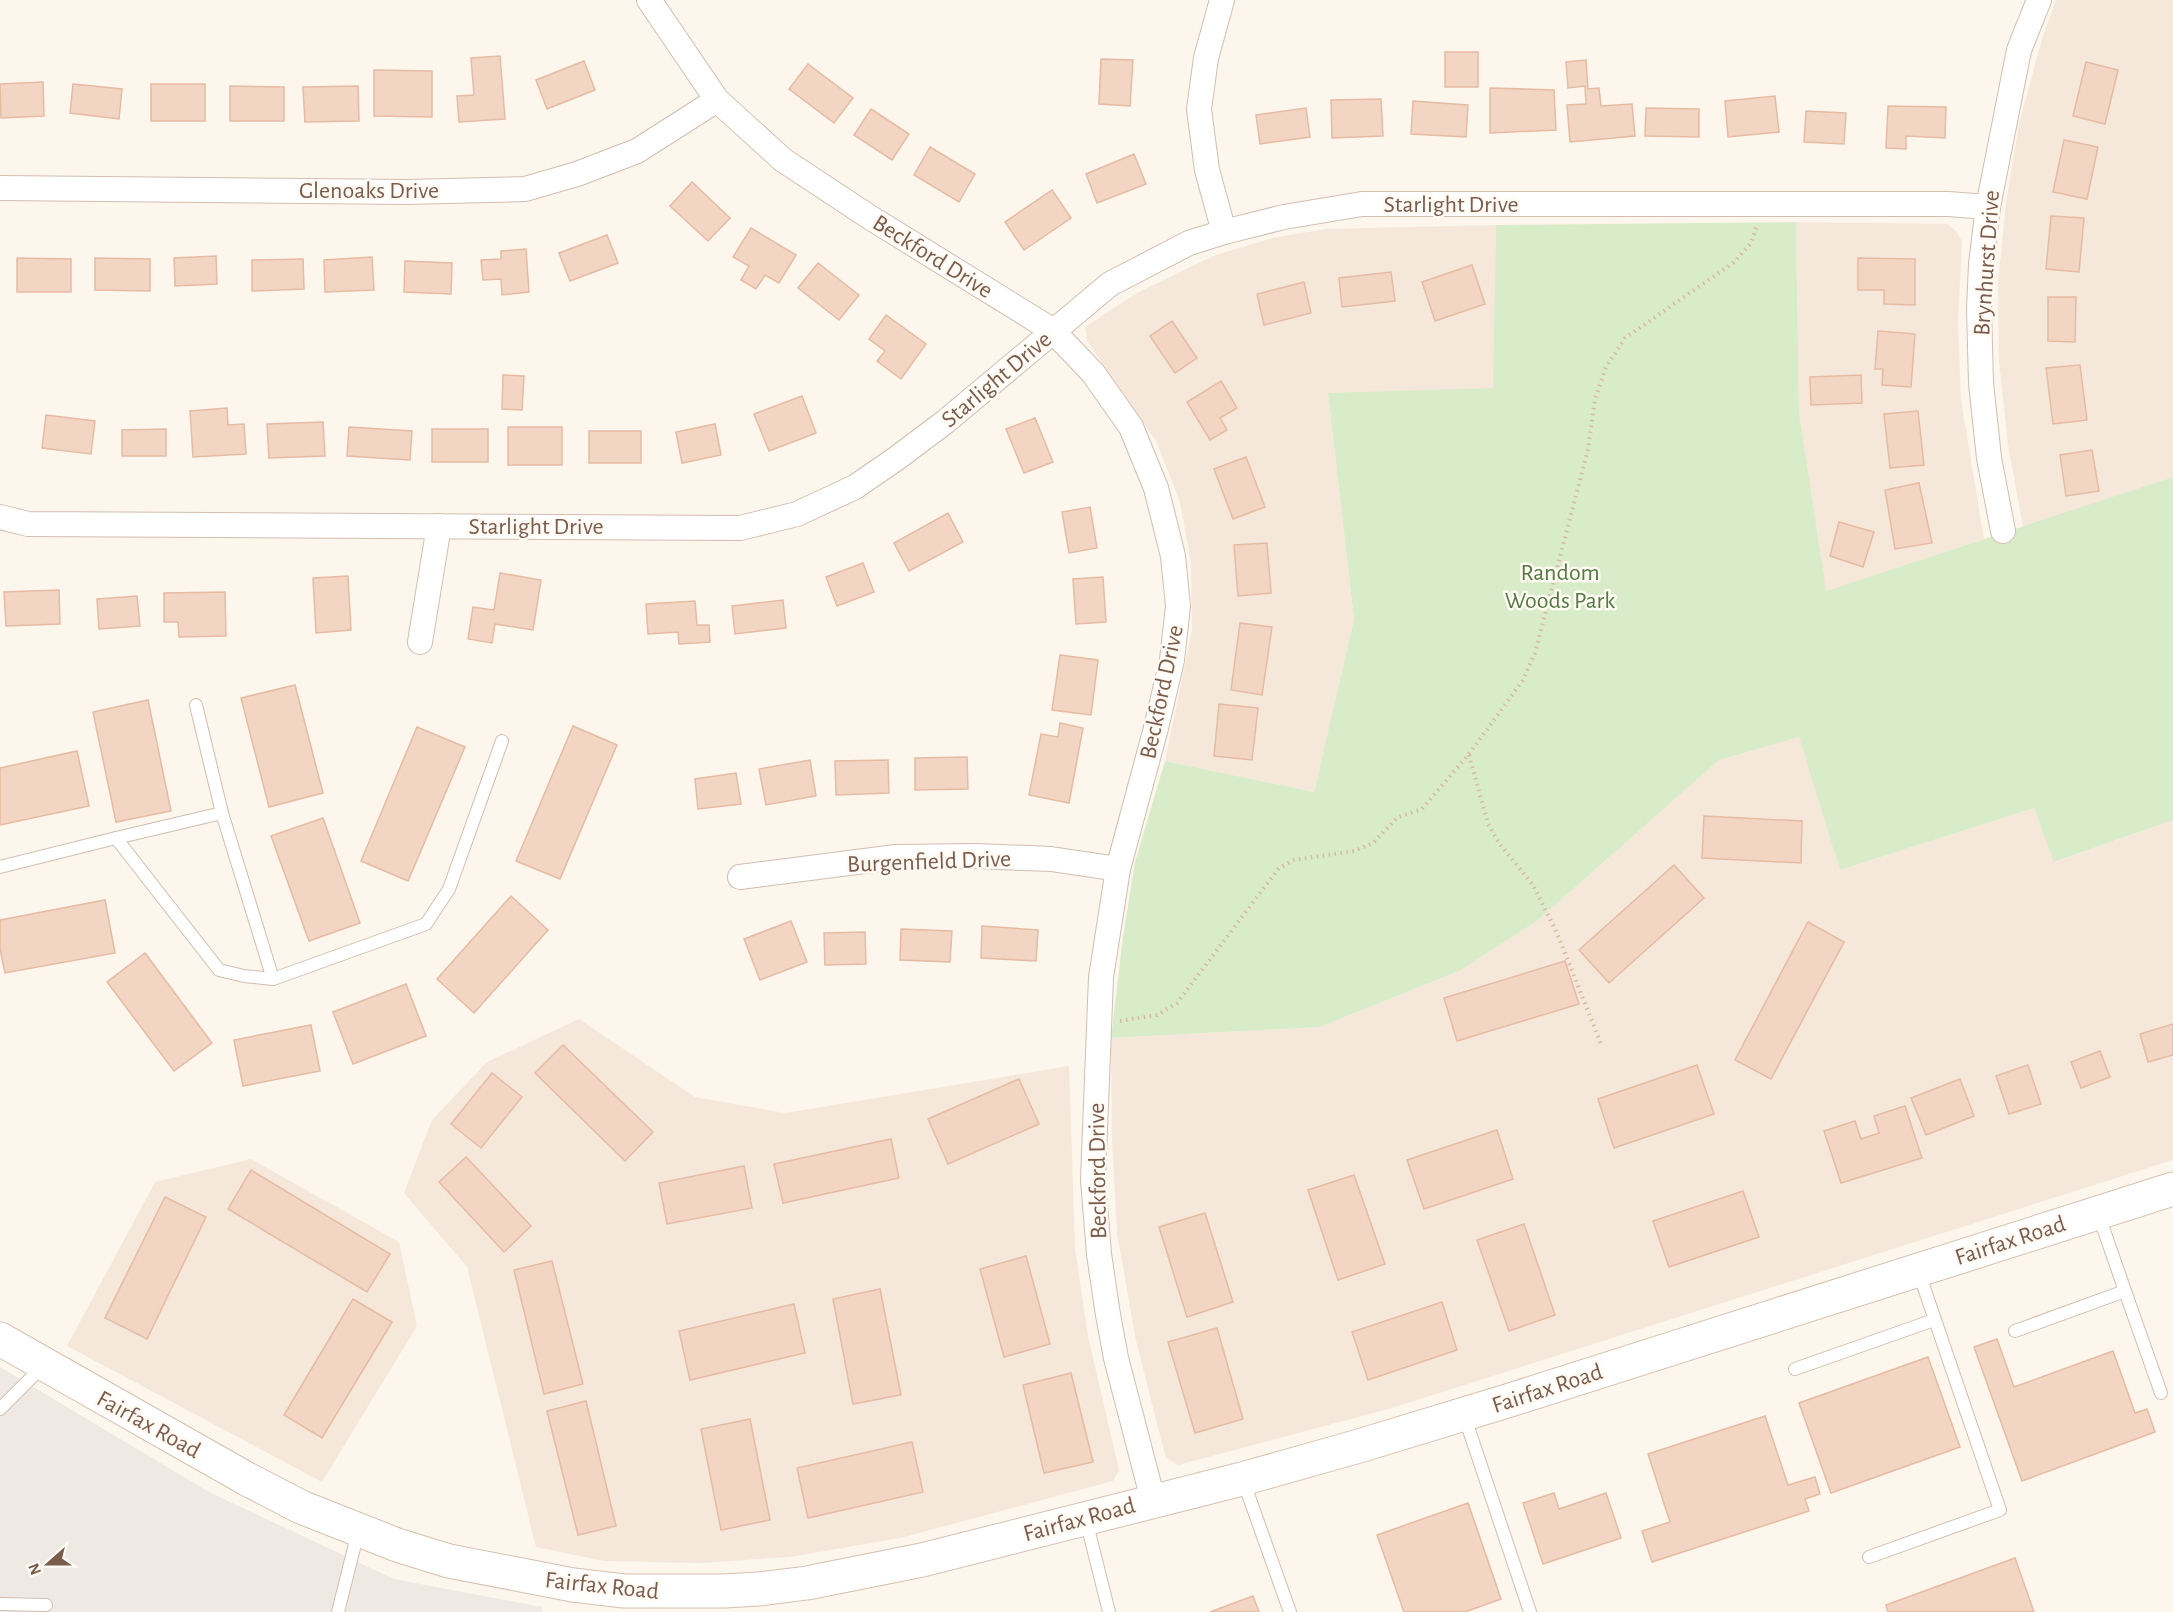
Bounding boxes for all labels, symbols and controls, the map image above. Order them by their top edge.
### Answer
street label: Glenoaks Drive [299,179,439,203]
street label: Brynhurst Drive [1970,189,2004,337]
street label: Starlight Drive [1383,193,1519,217]
street label: Beckford Drive [868,211,997,303]
street label: Starlight Drive [937,327,1056,432]
street label: Starlight Drive [468,515,604,539]
park label: Random Woods Park [1505,561,1615,613]
street label: Beckford Drive [1136,623,1188,761]
street label: Burgenfield Drive [847,847,1011,877]
street label: Beckford Drive [1085,1103,1111,1239]
street label: Fairfax Road [1952,1212,2069,1270]
street label: Fairfax Road [1489,1360,1606,1418]
street label: Fairfax Road [93,1387,204,1463]
street label: Fairfax Road [1021,1494,1138,1546]
north arrow [18,1534,78,1594]
text: N [25,1561,44,1577]
street label: Fairfax Road [544,1568,660,1604]

